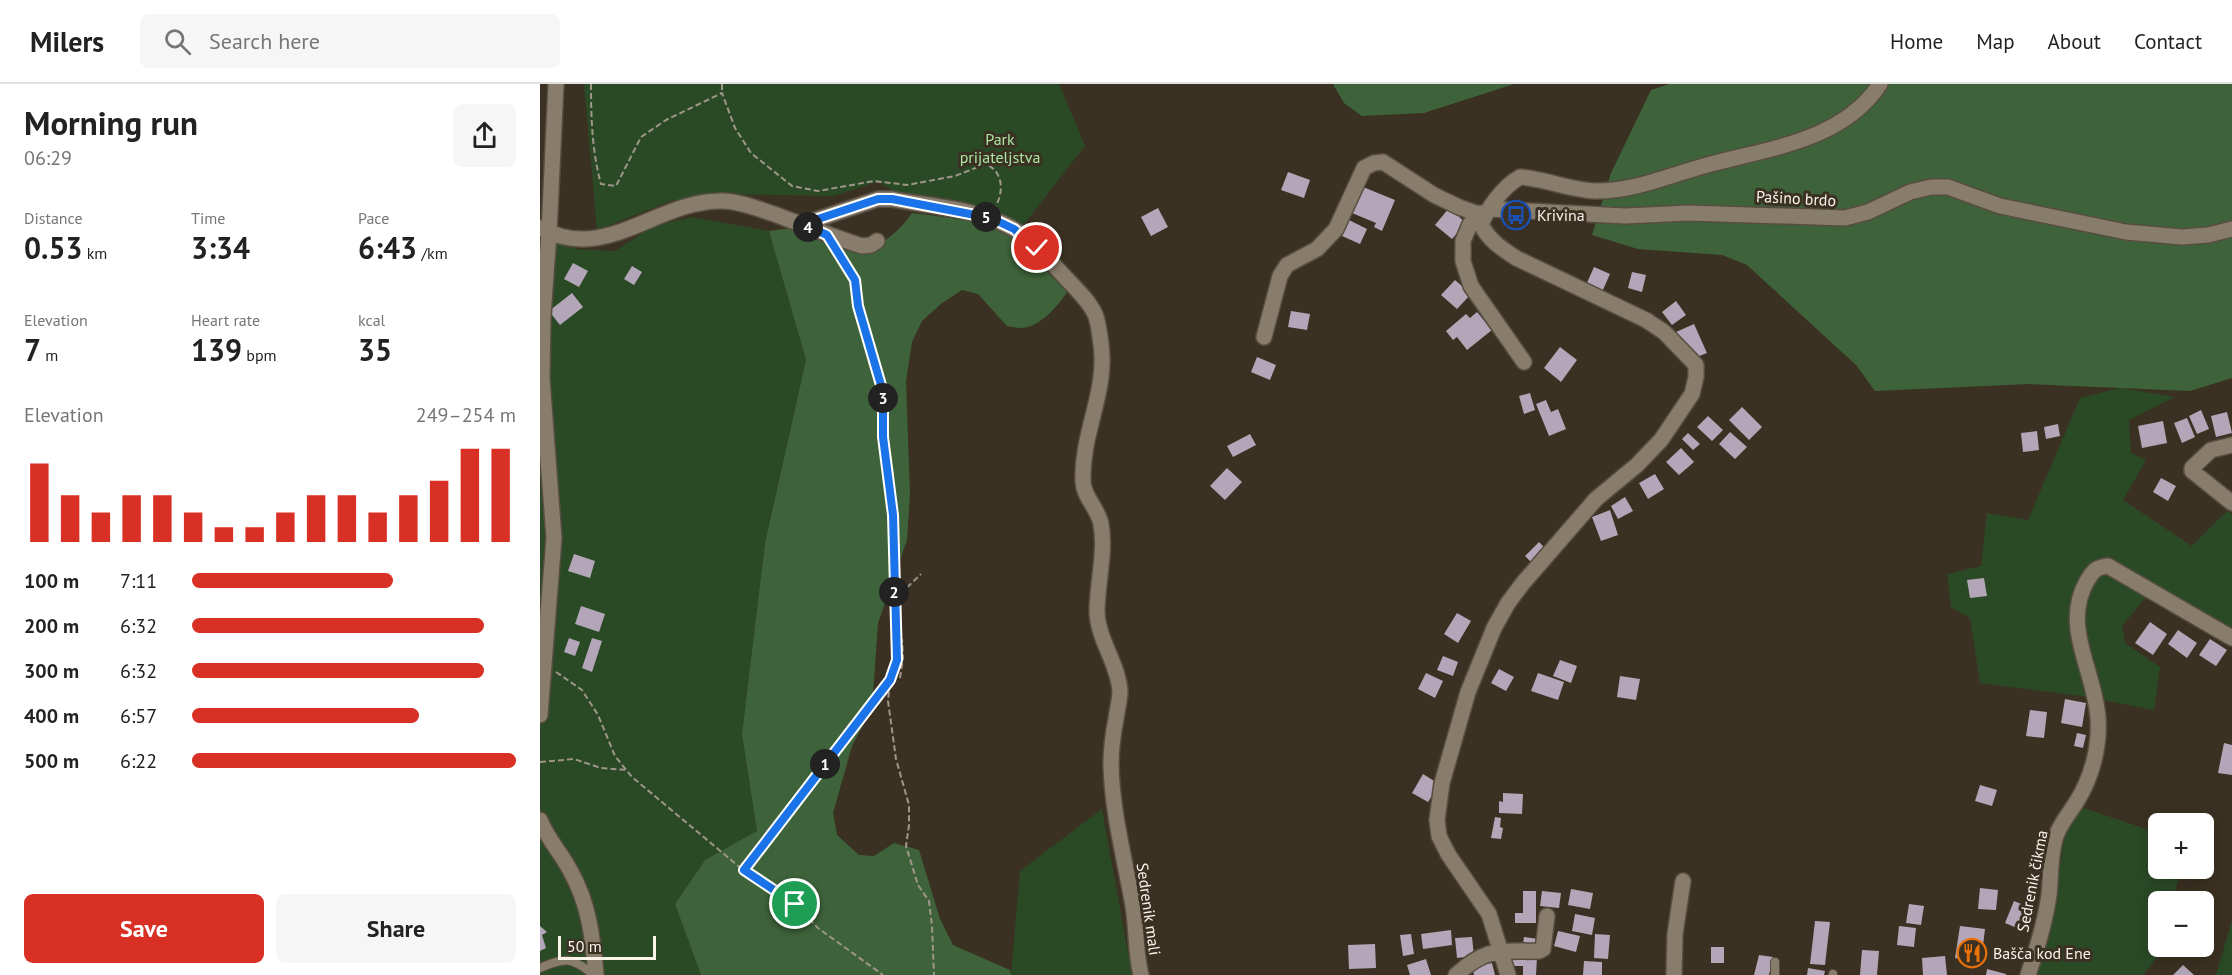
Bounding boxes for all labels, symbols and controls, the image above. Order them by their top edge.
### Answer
search box [140,14,560,68]
text: Milers [30,23,104,60]
icon: search [161,25,194,58]
text: Search here [209,27,320,55]
text: Home [1890,28,1943,55]
text: Map [1976,28,2015,55]
text: About [2048,28,2101,55]
text: Contact [2134,28,2202,55]
text: Morning run [24,101,198,144]
button: share [453,104,516,167]
park label: Park prijateljstva [960,129,1040,167]
text: 06:29 [24,145,72,171]
street label: Pašino brdo [1755,186,1837,210]
bus stop icon: Krivina [1500,199,1532,231]
pin: 5 [971,202,1001,232]
place label: Krivina [1537,205,1585,225]
text: 5 [981,207,991,227]
text: Distance [24,208,83,228]
text: Time [191,208,225,228]
text: Pace [358,208,389,228]
pin: 4 [793,212,823,242]
text: 4 [803,217,813,237]
pin [1011,222,1062,273]
text: 0.53 [24,228,82,267]
text: 3:34 [191,228,250,267]
text: 6:43 [358,228,417,267]
icon: check [1020,231,1053,264]
text: km [82,243,107,263]
text: /km [417,243,448,263]
text: Elevation [24,310,88,330]
text: Heart rate [191,310,260,330]
text: kcal [358,310,385,330]
text: 7 [24,330,41,369]
text: 139 [191,330,242,369]
text: 35 [358,330,392,369]
text: m [41,345,58,365]
text: bpm [242,345,277,365]
pin: 3 [868,383,898,413]
text: 3 [878,388,888,408]
text: Elevation [24,402,104,428]
text: 249–254 m [416,402,516,428]
text: 100 m [24,568,79,594]
text: 7:11 [120,568,157,594]
pin: 2 [879,577,909,607]
text: 2 [889,582,899,602]
text: 200 m [24,613,79,639]
text: 6:32 [120,613,157,639]
text: 300 m [24,658,79,684]
text: 6:32 [120,658,157,684]
text: 400 m [24,703,79,729]
text: 6:57 [120,703,157,729]
text: 500 m [24,748,79,774]
text: 6:22 [120,748,157,774]
pin: 1 [810,749,840,779]
text: 1 [820,754,830,774]
map controls [2148,813,2214,957]
button: + [2148,813,2214,879]
street label: Sedrenik čikma [2012,828,2052,934]
street label: Sedrenik mali [1133,861,1165,957]
pin [769,878,820,929]
icon: arrive [778,887,811,920]
button: − [2148,891,2214,957]
button: Save [24,894,264,963]
button: Share [276,894,516,963]
scale bar [558,933,656,960]
text: 50 m [567,936,602,956]
restaurant icon: Bašča kod Ene [1956,937,1988,969]
place label: Bašča kod Ene [1993,943,2091,963]

